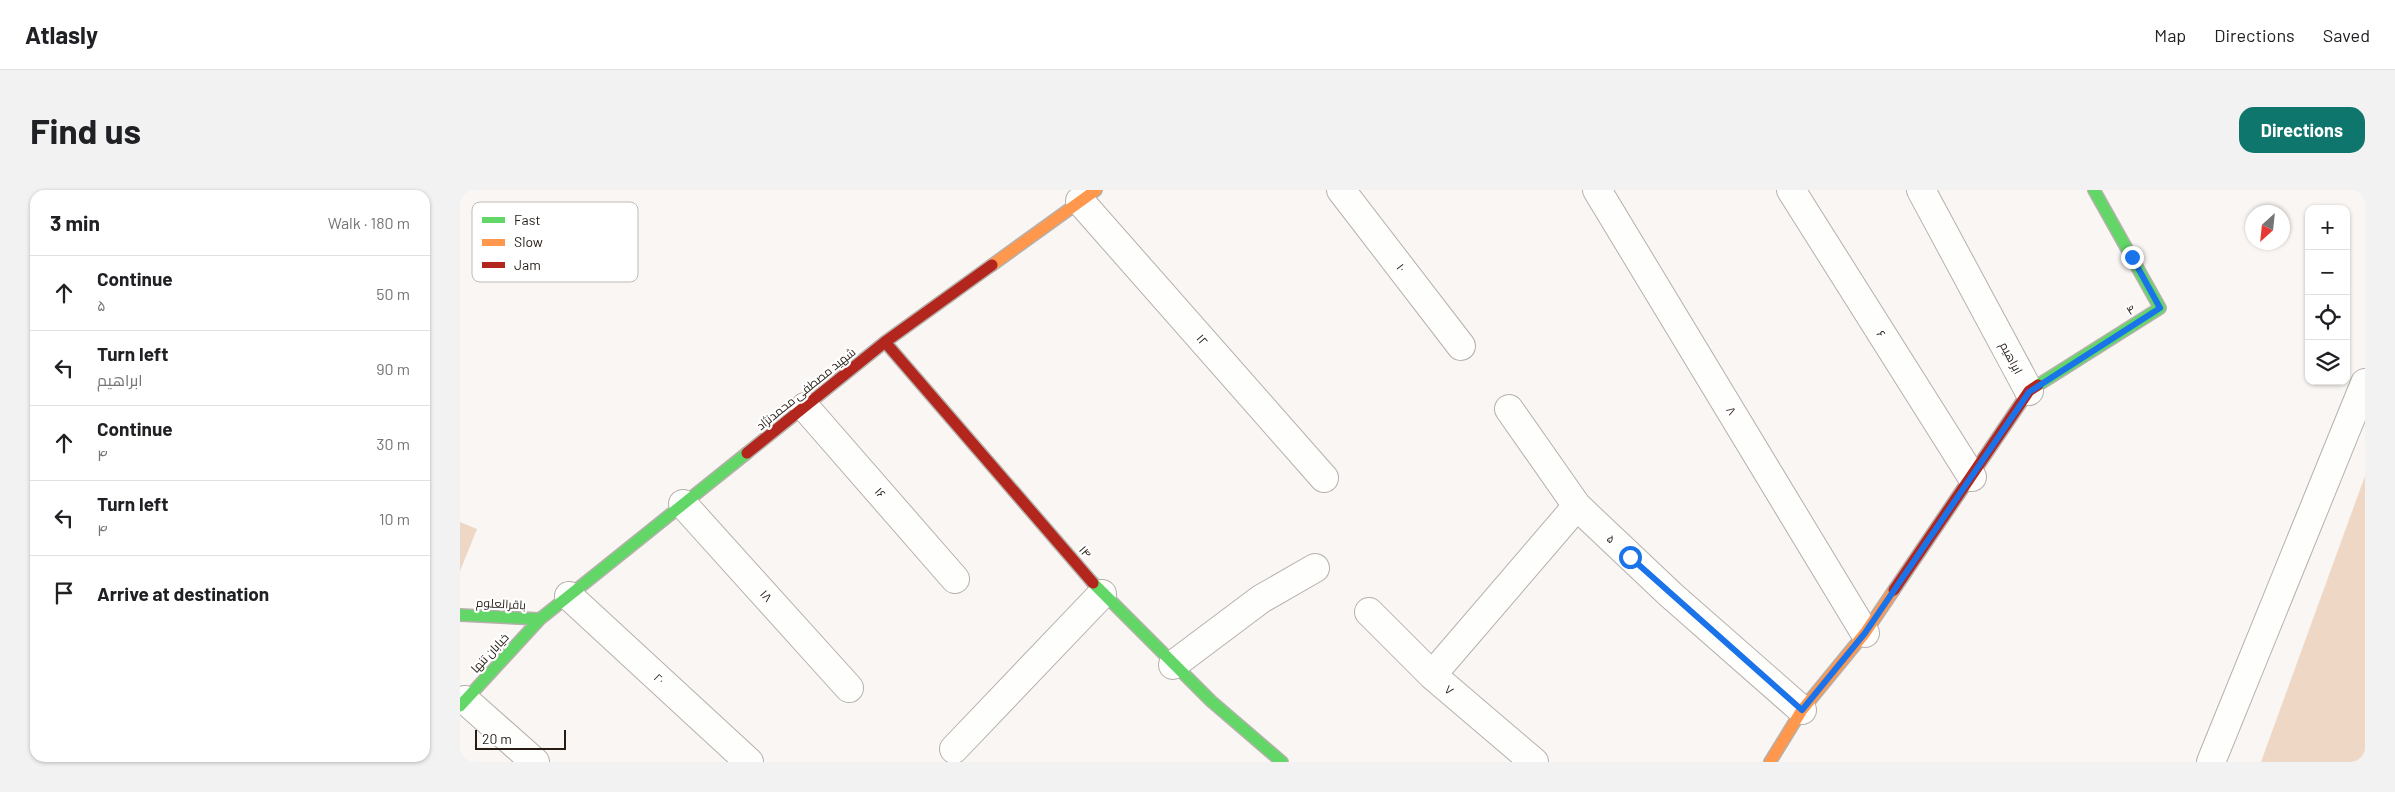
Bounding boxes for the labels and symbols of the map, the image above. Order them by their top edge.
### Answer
legend [472,202,638,282]
north arrow [2245,205,2290,250]
text: Fast [514,211,540,228]
text: Slow [514,233,543,250]
route end [2121,246,2144,269]
text: Jam [514,256,541,273]
street label: ۱۰ [1394,260,1409,274]
street label: ۴ [2123,301,2138,317]
street label: ۶ [1874,327,1889,340]
street label: ۱۲ [1194,331,1211,348]
street label: ابراهیم [1996,339,2026,377]
street label: شهید مصطفی محمدنژاد [753,344,858,433]
street label: ۸ [1724,404,1740,418]
street label: ۱۶ [872,484,889,501]
street label: ۵ [1605,531,1619,546]
street label: ۱۴ [1077,542,1095,560]
route start [1619,546,1642,569]
street label: ۱۸ [758,586,776,605]
street label: باقرالعلوم [476,595,526,613]
street label: خیابان تنها [467,630,512,676]
street label: ۲۰ [651,670,668,687]
street label: ۷ [1442,681,1457,697]
scale bar [475,727,566,750]

